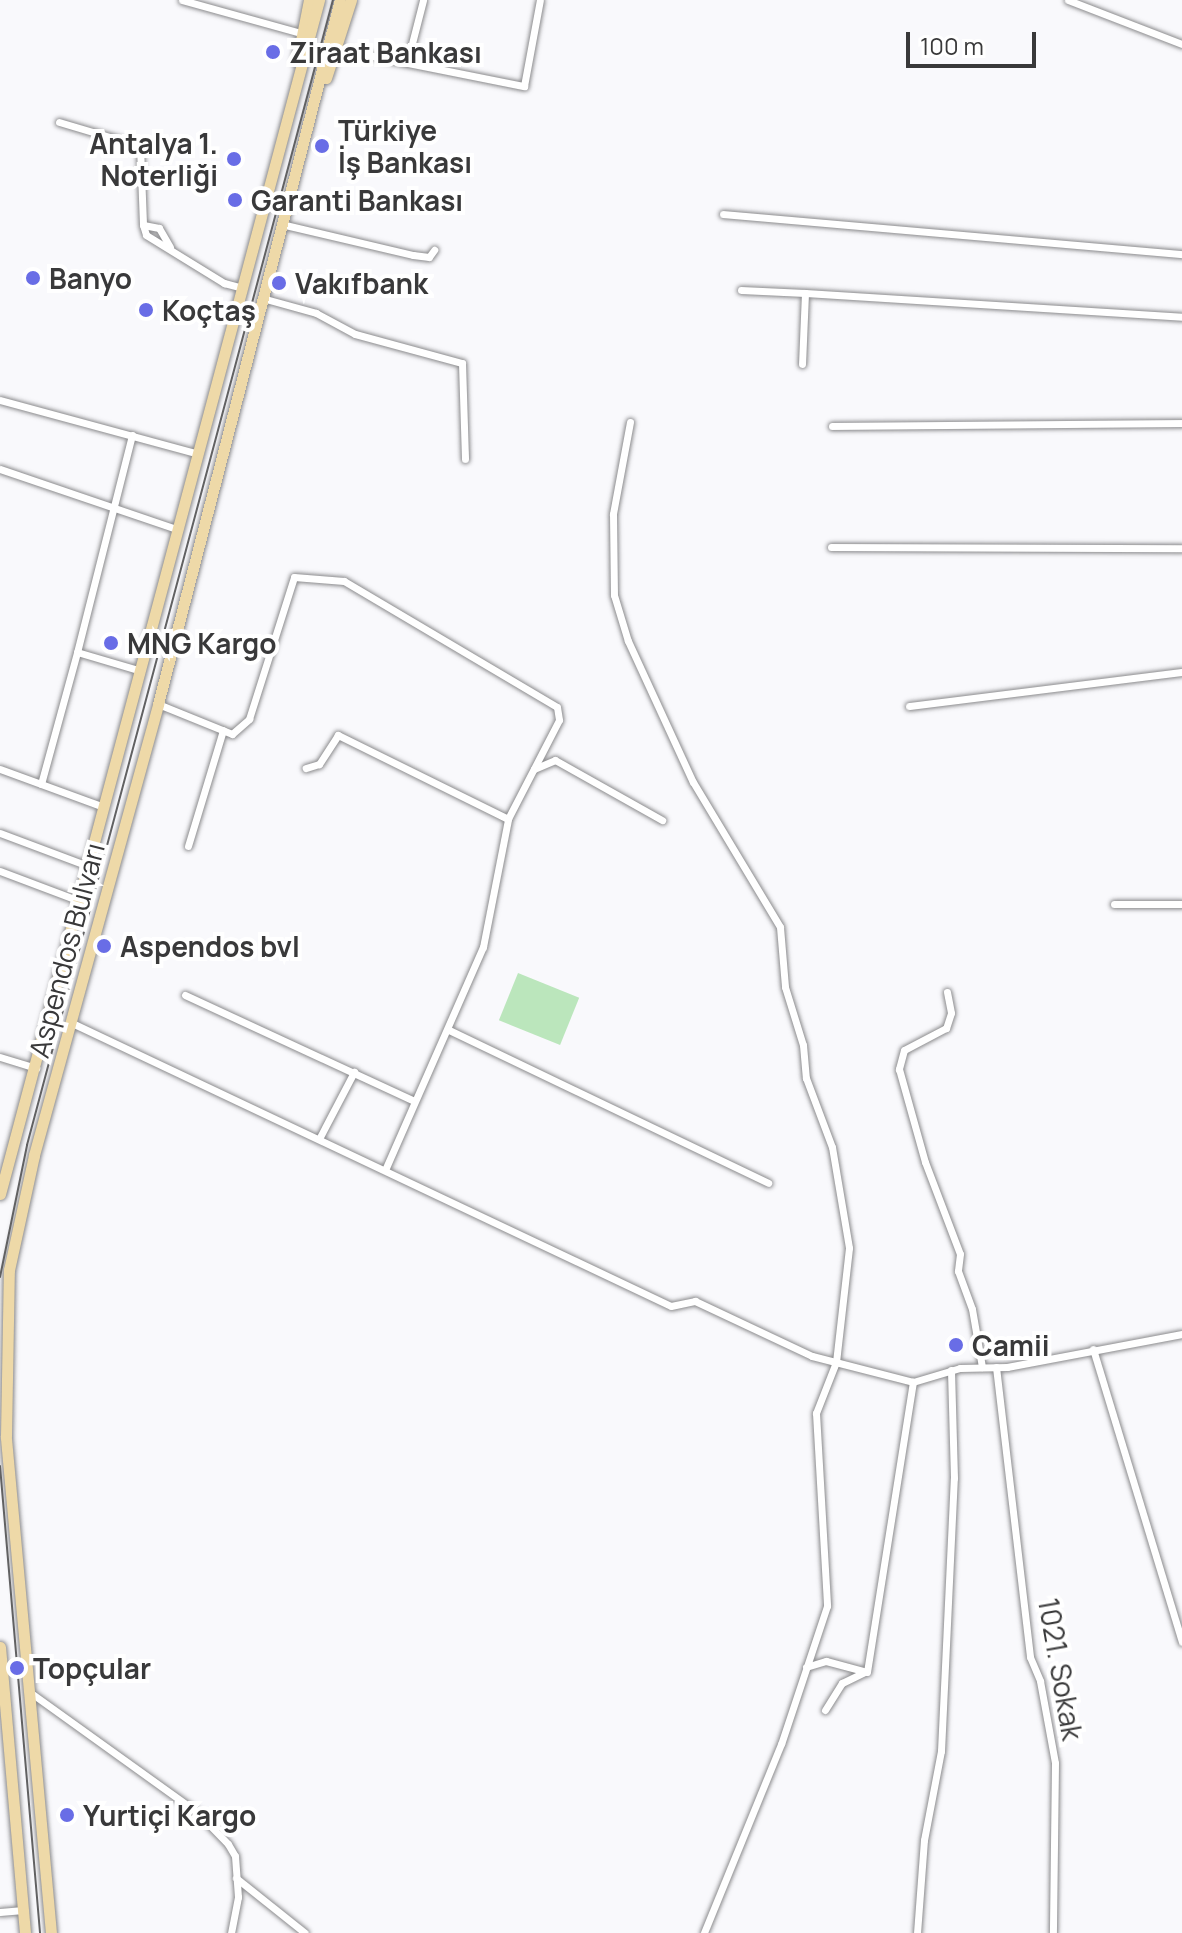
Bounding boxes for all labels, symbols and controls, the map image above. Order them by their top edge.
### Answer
scale bar [910,16,1040,66]
text: 100 m [920,29,984,62]
place label: Ziraat Bankası [289,35,482,69]
marker: Ziraat Bankası [264,43,282,61]
place label: Türkiye İş Bankası [338,113,472,179]
place label: Antalya 1. Noterliği [89,126,218,192]
marker: Türkiye İş Bankası [313,137,331,155]
marker: Antalya 1. Noterliği [225,150,243,168]
place label: Garanti Bankası [251,183,463,217]
marker: Garanti Bankası [226,191,244,209]
place label: Banyo [49,261,132,295]
place label: Vakıfbank [295,266,428,300]
marker: Banyo [24,269,42,287]
marker: Vakıfbank [270,274,288,292]
place label: Koçtaş [162,293,256,327]
marker: Koçtaş [137,301,155,319]
place label: MNG Kargo [127,626,277,660]
marker: MNG Kargo [102,634,120,652]
street label: Aspendos Bulvarı [21,839,111,1061]
place label: Aspendos bvl [120,929,300,963]
marker: Aspendos bvl [95,937,113,955]
place label: Camii [972,1328,1050,1362]
marker: Camii [947,1336,965,1354]
street label: 1021. Sokak [1032,1595,1090,1743]
place label: Topçular [33,1651,151,1685]
marker: Topçular [8,1659,26,1677]
place label: Yurtiçi Kargo [83,1798,256,1832]
marker: Yurtiçi Kargo [58,1806,76,1824]

